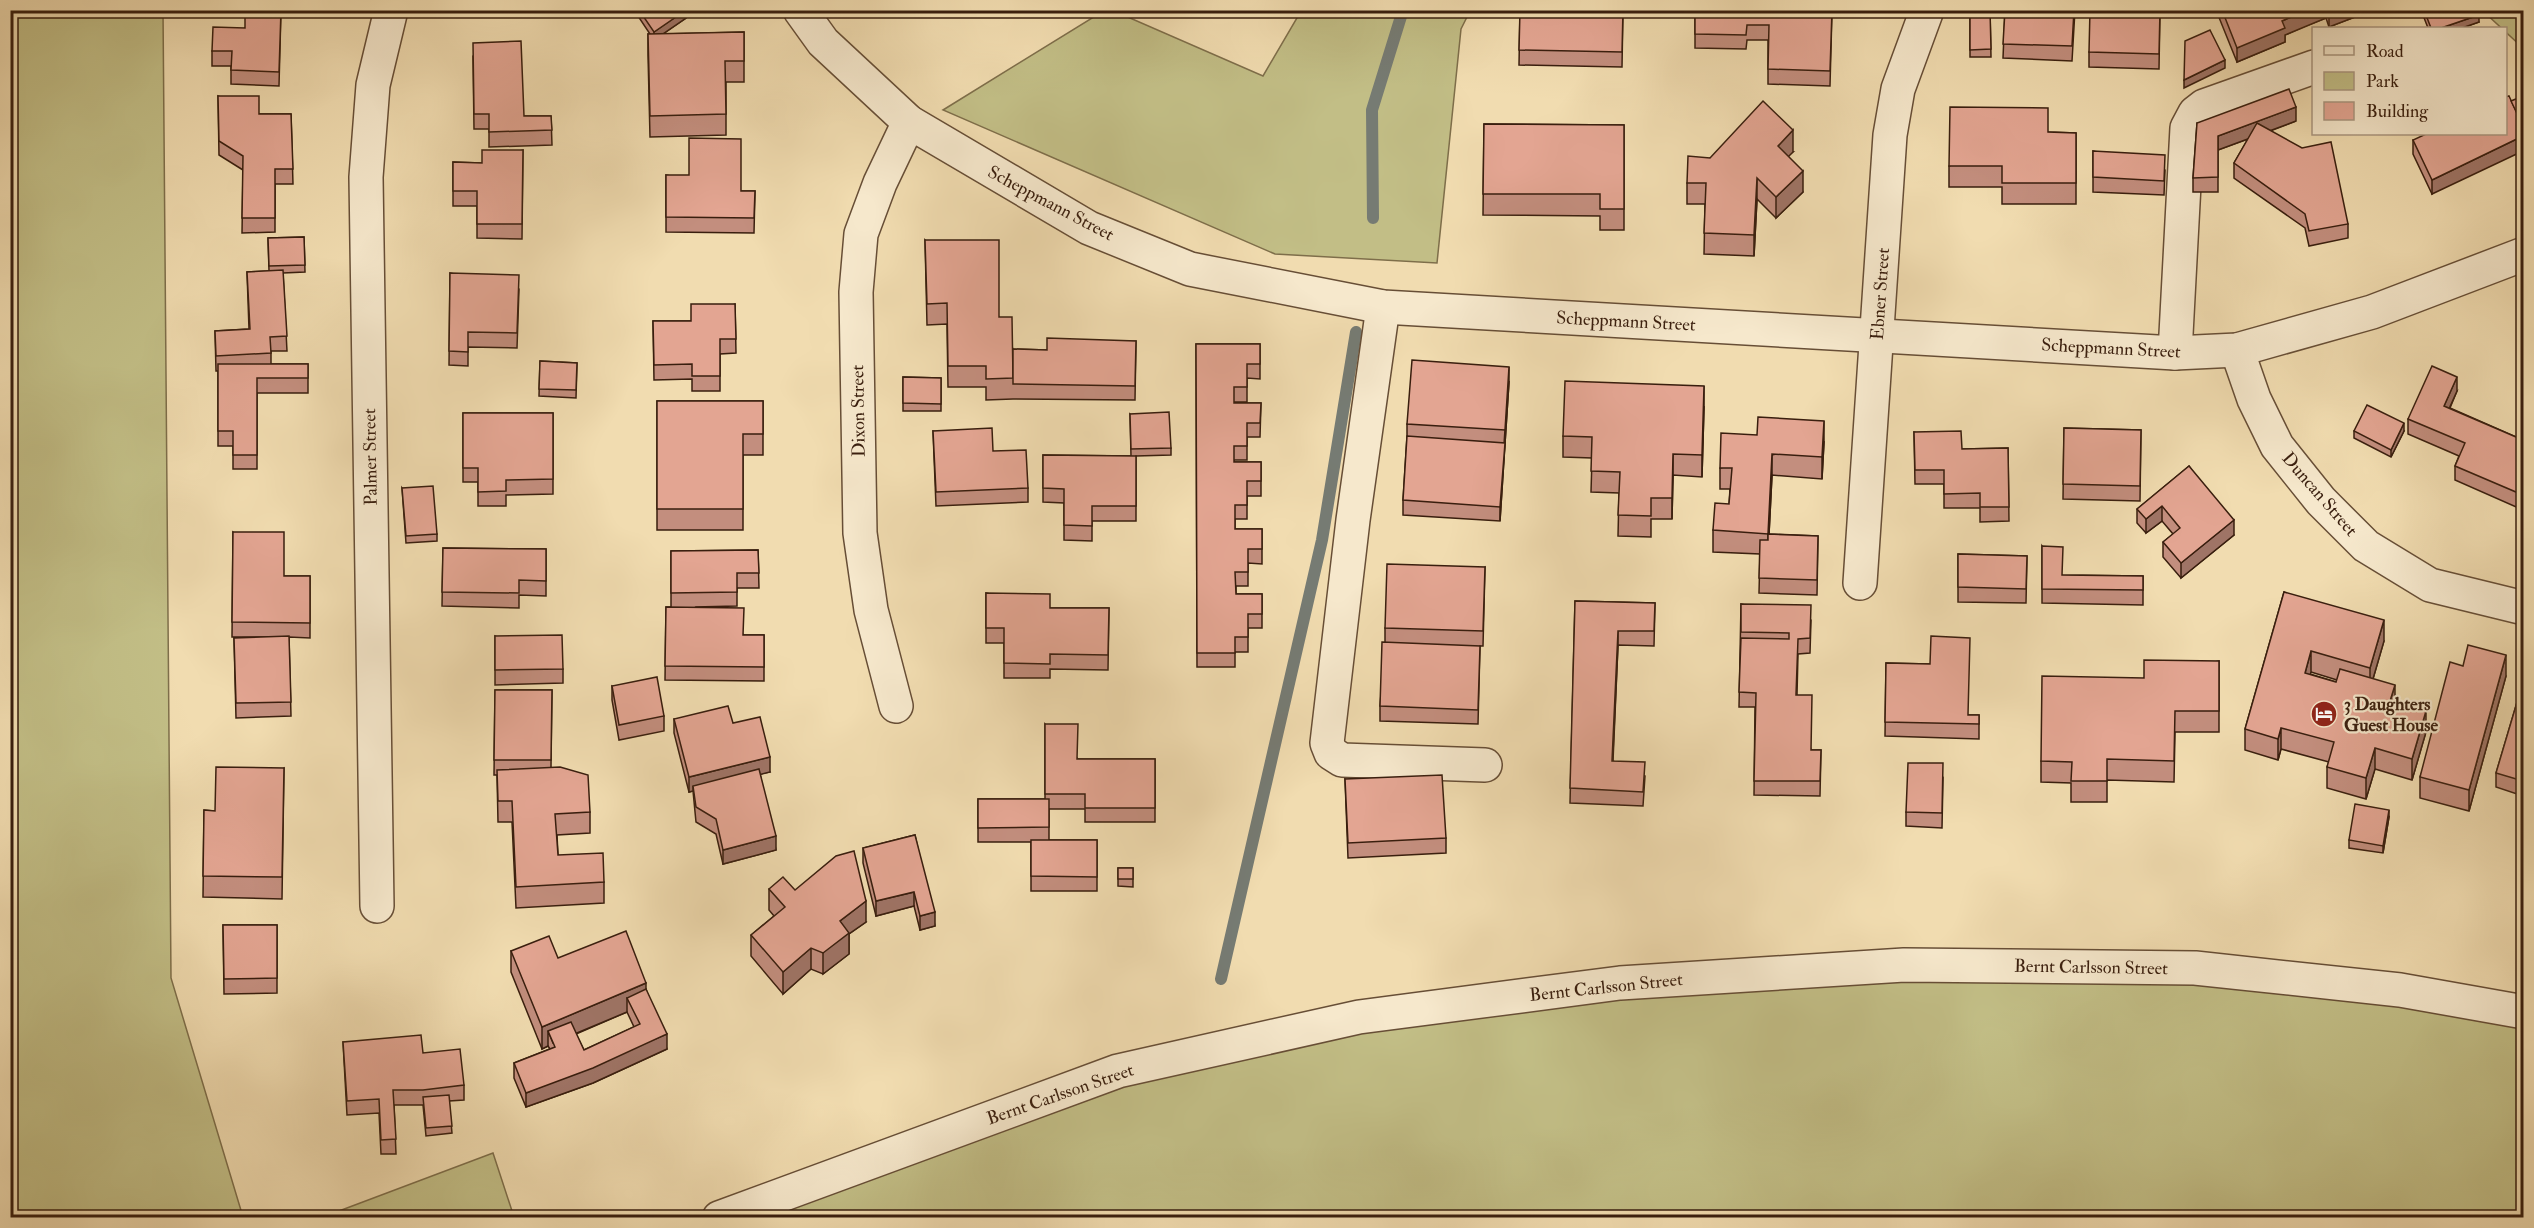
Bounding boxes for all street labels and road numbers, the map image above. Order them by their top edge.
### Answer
street label: Scheppmann Street [984,161,1118,246]
street label: Ebner Street [1866,247,1895,341]
street label: Scheppmann Street [1556,306,1696,337]
street label: Scheppmann Street [2041,333,2181,364]
street label: Dixon Street [846,364,871,457]
street label: Palmer Street [358,408,383,506]
street label: Duncan Street [2277,447,2363,541]
street label: Bernt Carlsson Street [2014,955,2168,980]
street label: Bernt Carlsson Street [1528,968,1684,1007]
street label: Bernt Carlsson Street [984,1058,1137,1130]

